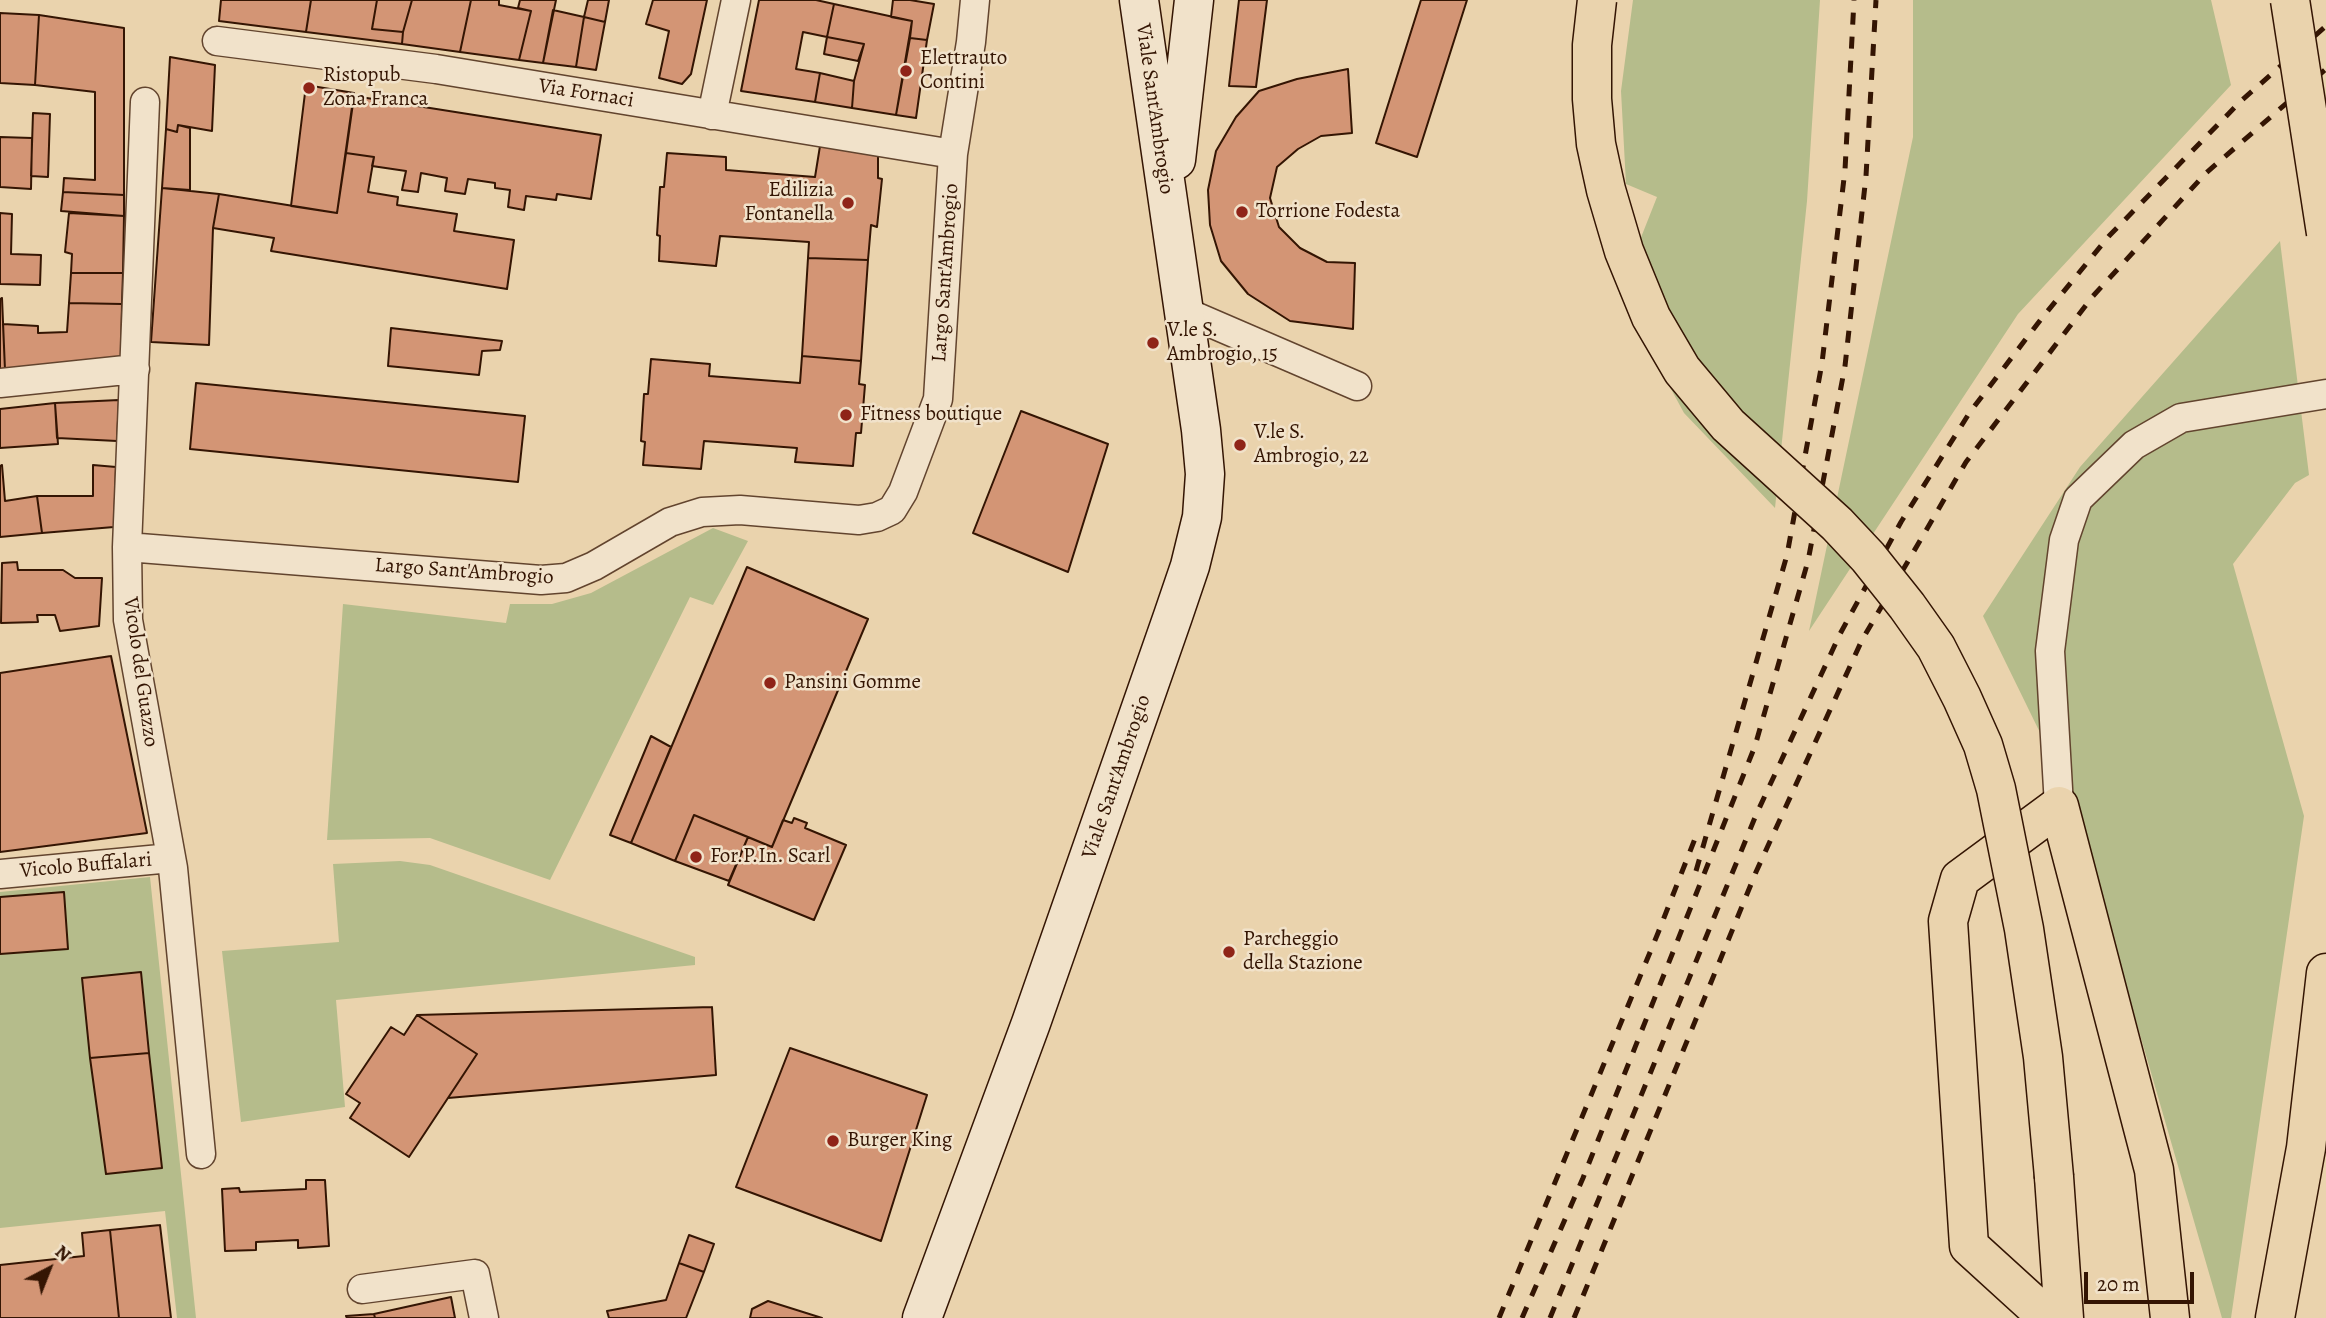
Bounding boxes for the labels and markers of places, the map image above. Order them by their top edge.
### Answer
place label: Elettrauto Contini [920,46,1007,96]
place label: Ristopub Zona Franca [323,63,428,113]
marker: Elettrauto Contini [898,63,914,79]
marker: Ristopub Zona Franca [301,80,317,96]
place label: Edilizia Fontanella [745,178,834,228]
marker: Edilizia Fontanella [840,195,856,211]
place label: Torrione Fodesta [1256,199,1400,225]
marker: Torrione Fodesta [1234,204,1250,220]
place label: V.le S. Ambrogio, 15 [1167,318,1278,368]
marker: V.le S. Ambrogio, 15 [1145,335,1161,351]
place label: Fitness boutique [860,402,1002,428]
marker: Fitness boutique [838,407,854,423]
place label: V.le S. Ambrogio, 22 [1254,420,1369,470]
marker: V.le S. Ambrogio, 22 [1232,437,1248,453]
place label: Pansini Gomme [784,670,921,696]
marker: Pansini Gomme [762,675,778,691]
place label: For.P.In. Scarl [710,844,830,870]
marker: For.P.In. Scarl [688,849,704,865]
place label: Parcheggio della Stazione [1243,927,1363,977]
marker: Parcheggio della Stazione [1221,944,1237,960]
place label: Burger King [847,1128,952,1154]
marker: Burger King [825,1133,841,1149]

